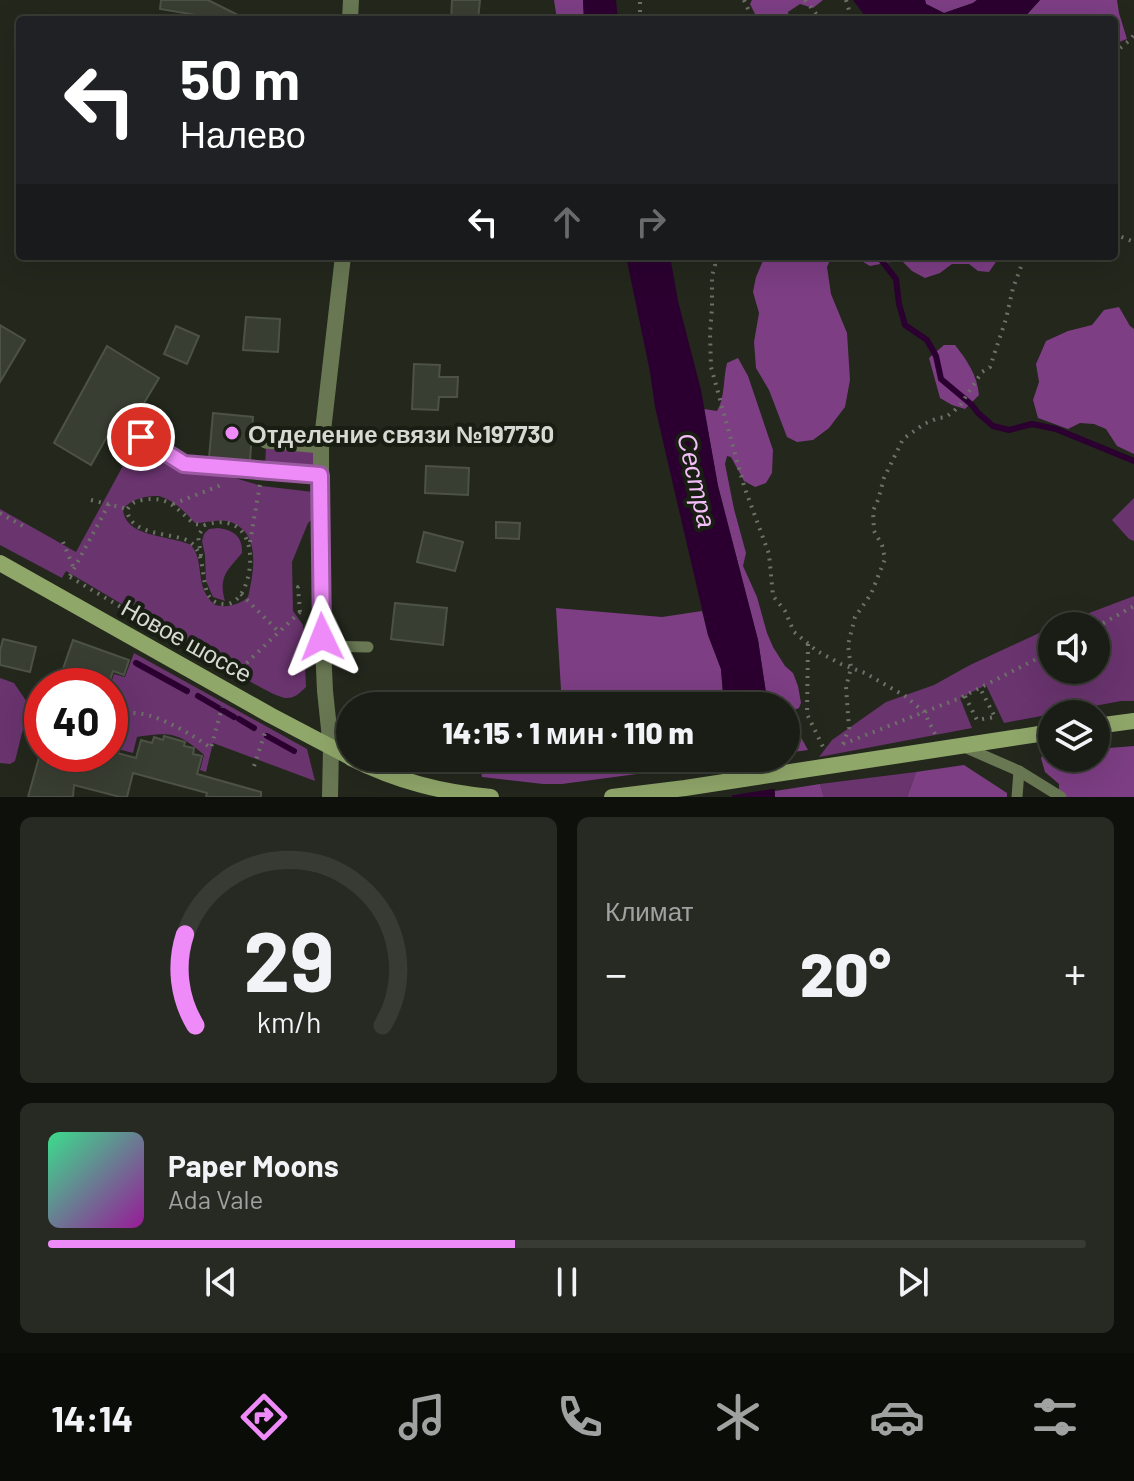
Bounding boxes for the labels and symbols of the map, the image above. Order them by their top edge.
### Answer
pin [107,403,175,471]
place label: Отделение связи №197730 [248,419,554,448]
marker: Отделение связи №197730 [223,424,241,442]
water label: Сестра [672,430,724,530]
street label: Новое шоссе [117,592,257,688]
position arrow [280,595,364,679]
speed limit sign: 40 [24,668,128,772]

